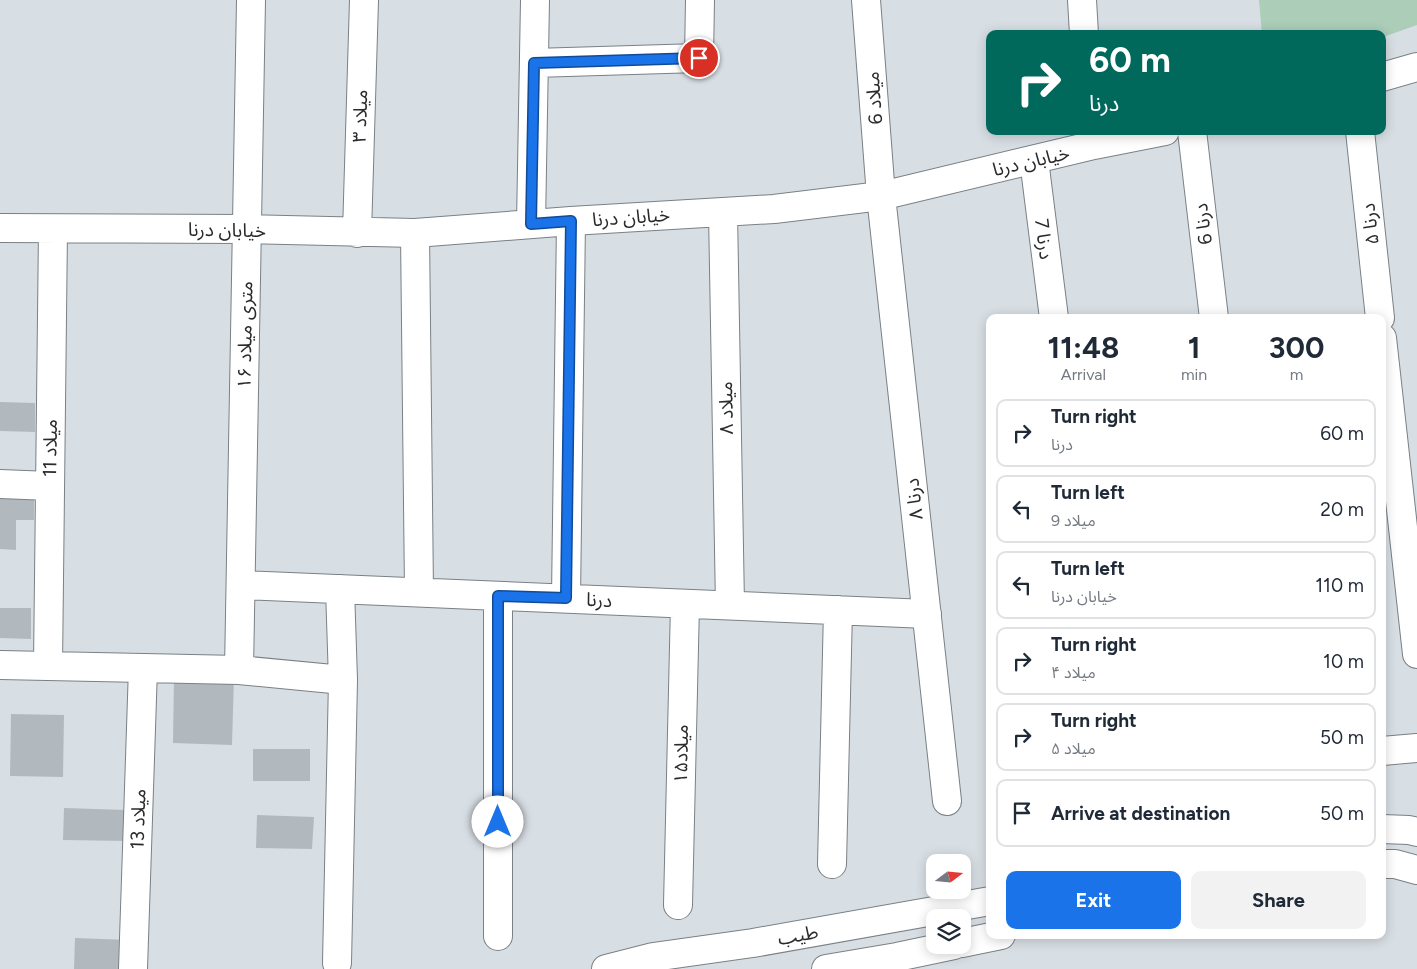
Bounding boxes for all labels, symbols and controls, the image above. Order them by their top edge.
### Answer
pin [678,37,720,79]
text: 60 m [1089,39,1171,81]
icon: arrive [685,44,713,72]
icon: right [1006,50,1071,115]
street label: میلاد 6 [861,71,887,125]
street label: میلاد ۳ [348,89,372,143]
text: درنا [1089,90,1119,117]
street label: خیابان درنا [990,141,1072,181]
street label: درنا 6 [1189,202,1217,246]
street label: درنا ۵ [1356,202,1384,246]
street label: خیابان درنا [591,203,671,231]
street label: درنا 7 [1030,217,1058,261]
street label: خیابان درنا [188,218,266,242]
street label: ۱۶ متری میلاد [233,281,257,389]
text: 11:48 [1048,329,1119,366]
text: 1 [1188,329,1200,366]
text: 300 [1269,329,1324,366]
text: Arrival [1061,365,1106,384]
text: min [1181,365,1207,384]
text: m [1290,365,1303,384]
street label: میلاد ۸ [714,381,738,435]
text: Turn right [1051,405,1137,428]
street label: میلاد 11 [38,419,62,477]
icon: right [1008,419,1036,447]
text: 60 m [1320,422,1364,445]
text: درنا [1051,435,1073,454]
street label: درنا ۸ [900,477,928,521]
text: Turn left [1051,481,1125,504]
icon: left [1008,495,1036,523]
text: 20 m [1320,498,1364,521]
text: میلاد 9 [1051,511,1096,530]
text: Turn left [1051,557,1125,580]
icon: left [1008,571,1036,599]
text: 110 m [1315,574,1364,597]
text: خیابان درنا [1051,587,1117,606]
street label: درنا [585,588,613,612]
text: Turn right [1051,633,1137,656]
icon: right [1008,647,1036,675]
text: 10 m [1323,650,1364,673]
text: میلاد ۴ [1051,663,1096,682]
text: Turn right [1051,709,1137,732]
icon: right [1008,723,1036,751]
street label: میلاد۱۵ [669,724,693,784]
text: 50 m [1320,726,1364,749]
text: میلاد ۵ [1051,739,1096,758]
street label: میلاد 13 [125,788,151,850]
position arrow [471,795,523,847]
icon: arrive [1008,799,1036,827]
text: Arrive at destination [1051,802,1230,825]
text: 50 m [1320,802,1364,825]
north arrow [926,854,971,899]
map controls [926,854,971,954]
button: Exit [1006,871,1181,929]
button: Share [1191,871,1366,929]
button: layers [926,909,971,954]
street label: طیب [776,920,820,950]

